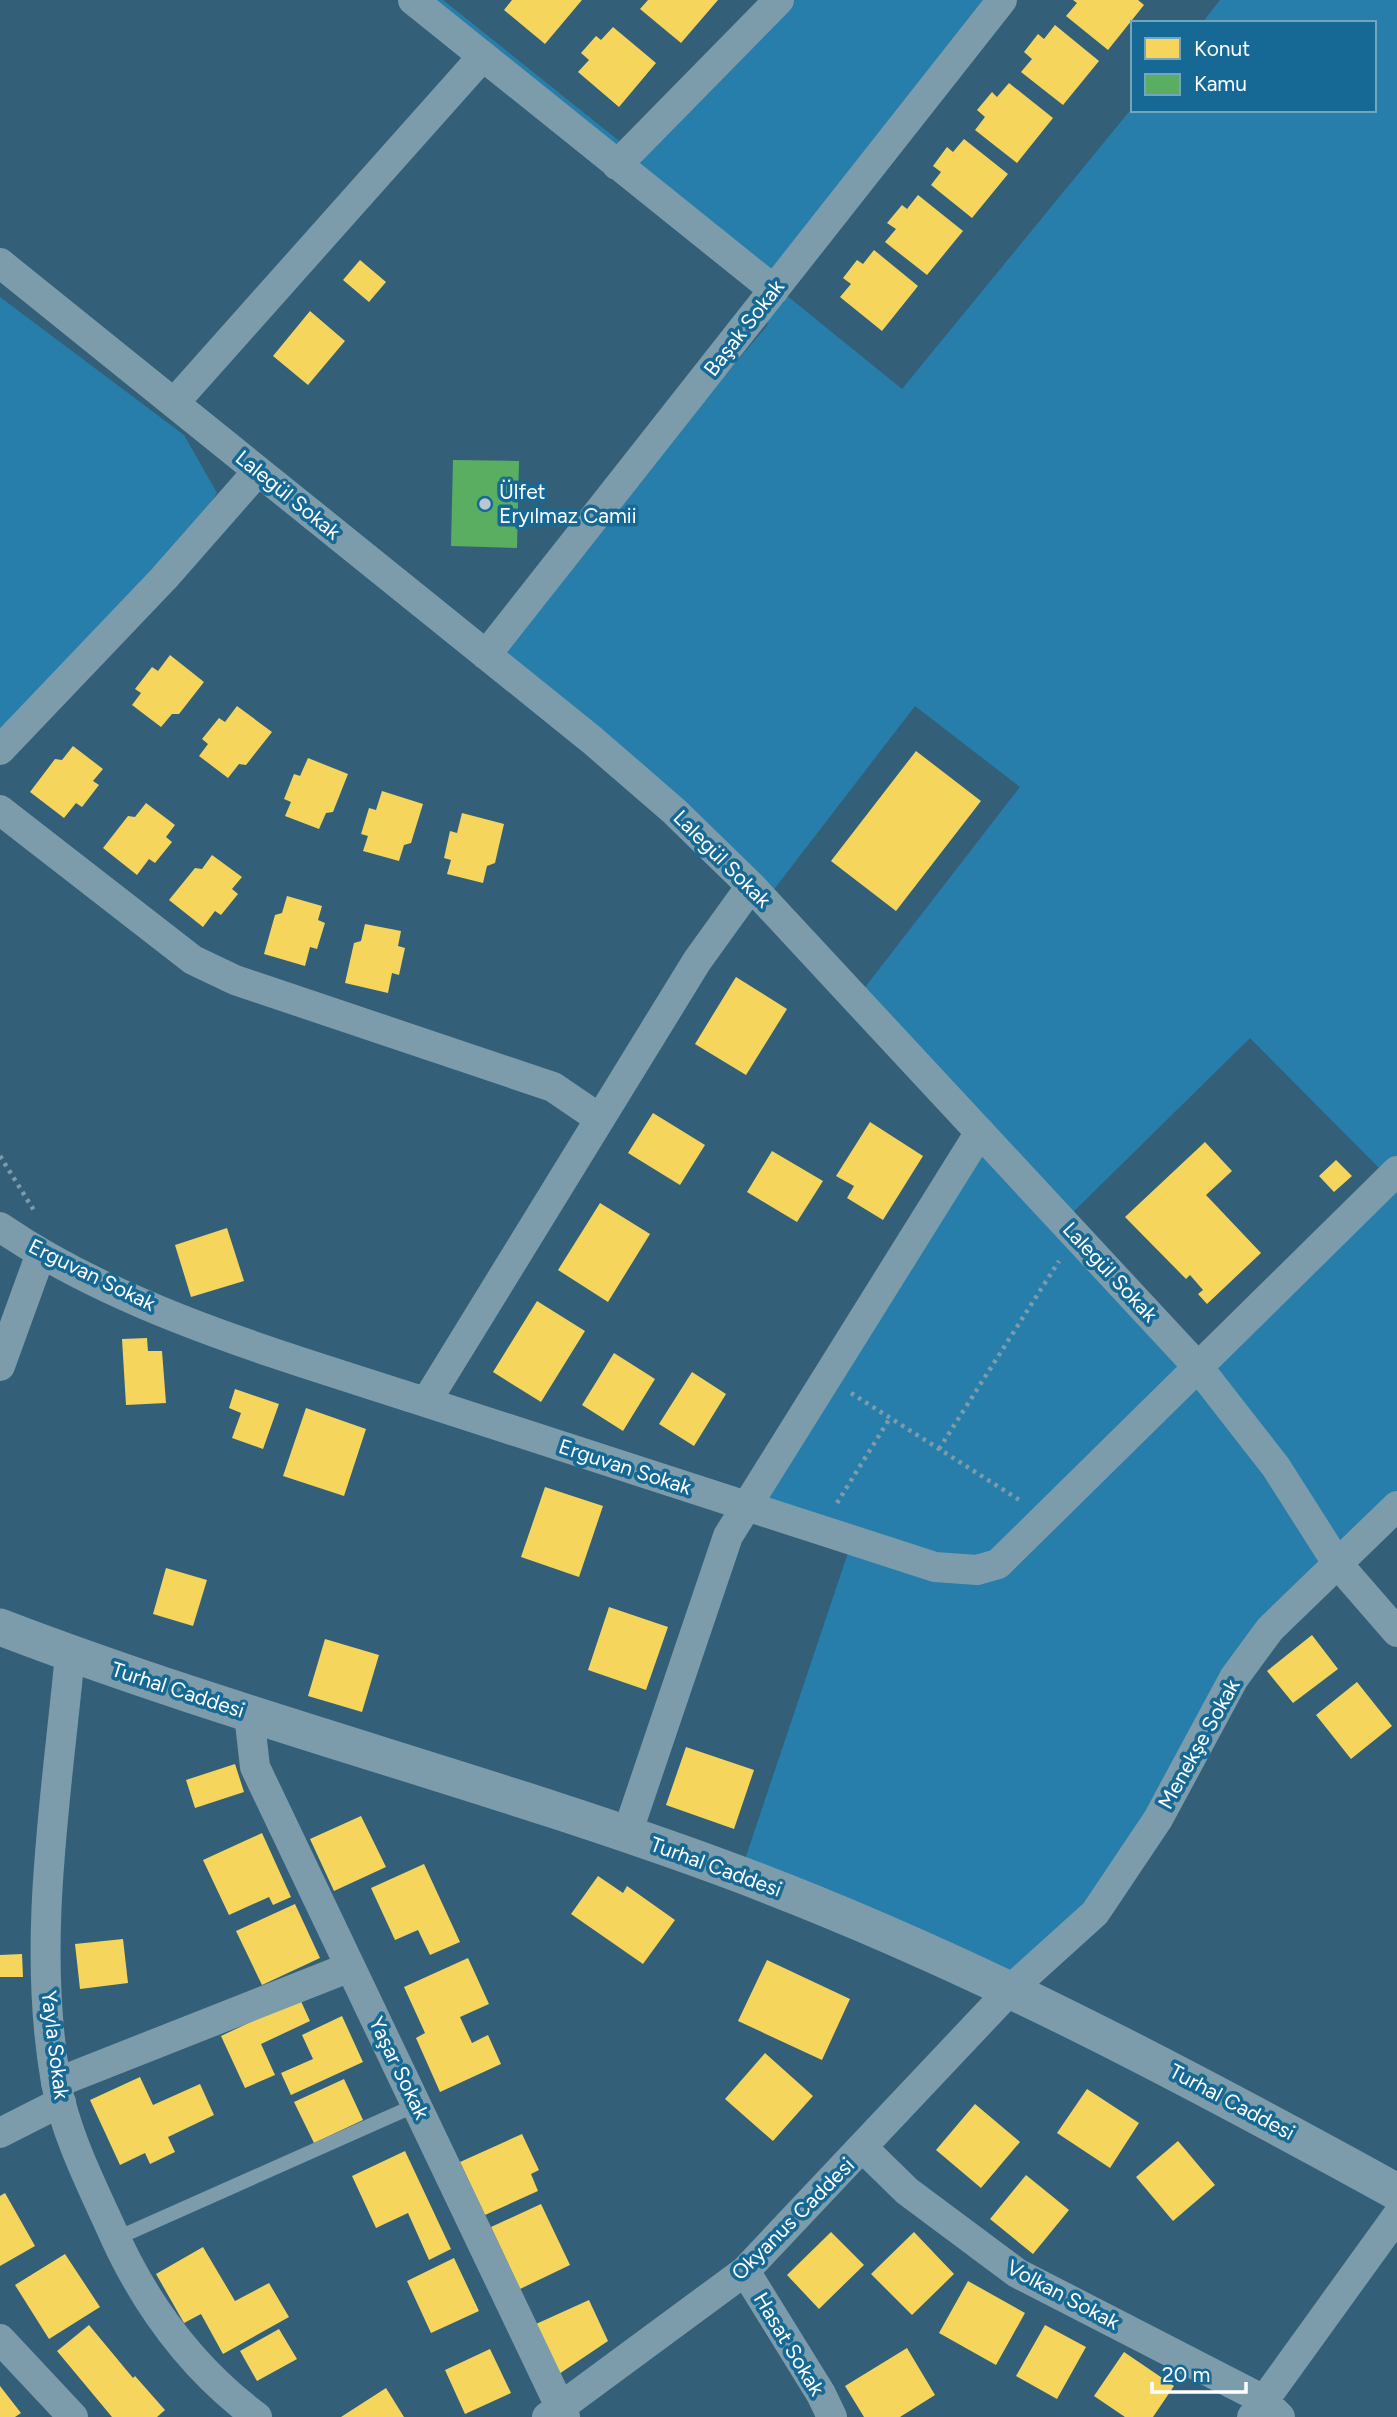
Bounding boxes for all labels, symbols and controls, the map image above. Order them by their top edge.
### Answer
legend [1131,21,1376,112]
text: Konut [1194,36,1250,61]
text: Kamu [1194,71,1247,96]
street label: Başak Sokak [698,274,789,381]
street label: Lalegül Sokak [231,445,346,545]
place label: Ülfet Eryılmaz Camii [499,479,637,528]
marker: Ülfet Eryılmaz Camii [477,496,493,512]
street label: Lalegül Sokak [668,805,777,913]
street label: Lalegül Sokak [1058,1217,1164,1327]
street label: Erguvan Sokak [25,1233,160,1316]
street label: Erguvan Sokak [556,1433,695,1500]
street label: Turhal Caddesi [109,1656,248,1723]
street label: Menekşe Sokak [1152,1674,1245,1813]
street label: Turhal Caddesi [647,1831,785,1902]
street label: Yayla Sokak [36,1989,75,2102]
street label: Yaşar Sokak [364,2012,435,2124]
street label: Turhal Caddesi [1165,2058,1299,2145]
street label: Okyanus Caddesi [726,2152,859,2285]
street label: Volkan Sokak [1003,2254,1125,2335]
street label: Hasat Sokak [749,2288,830,2401]
scale bar [1152,2350,1246,2394]
text: 20 m [1162,2362,1210,2387]

